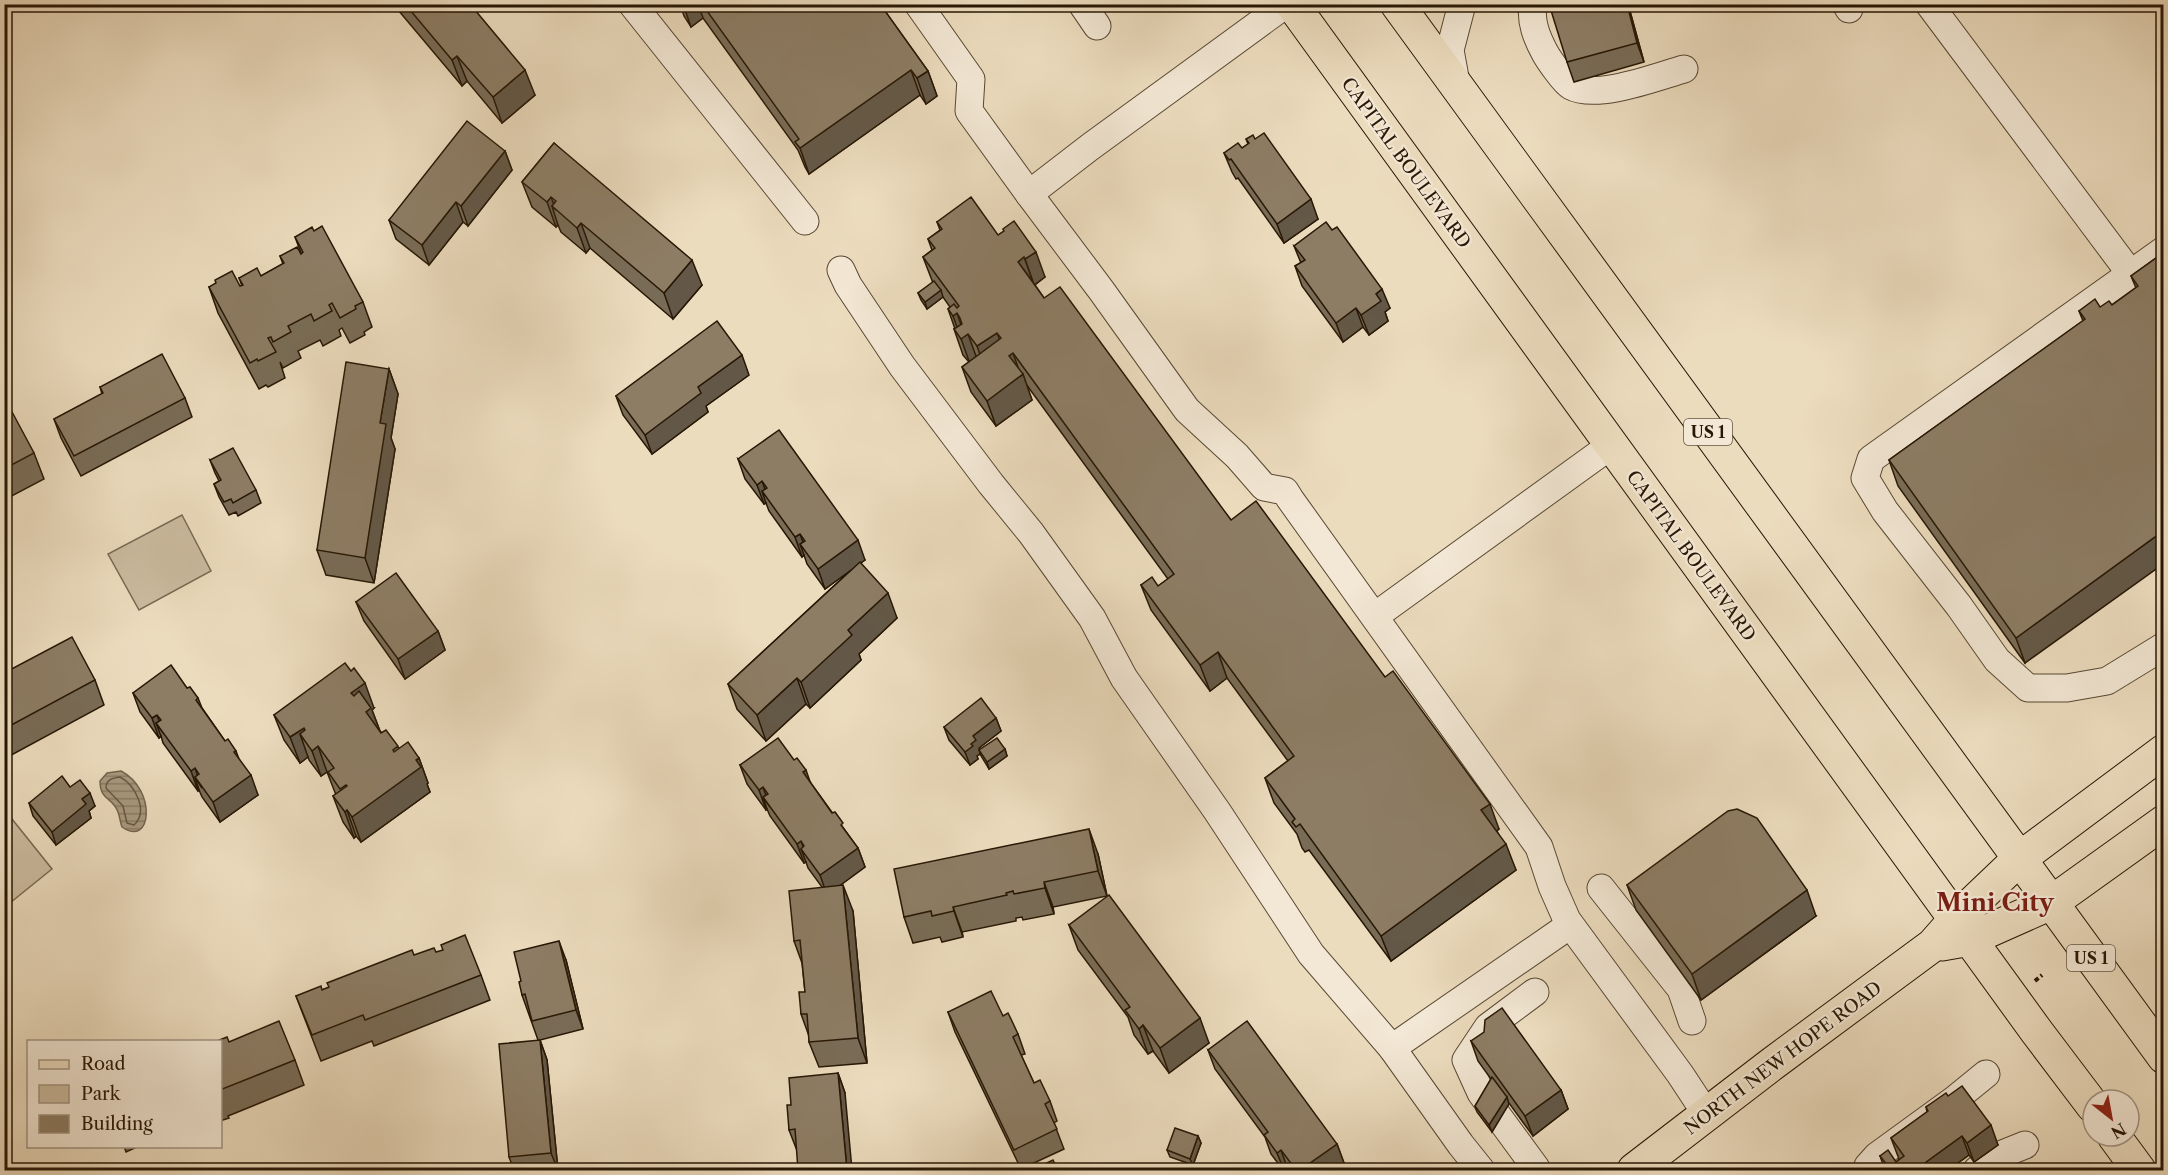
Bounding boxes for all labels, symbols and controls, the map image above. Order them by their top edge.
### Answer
street label: CAPITAL BOULEVARD [1337,73,1475,253]
road number: US 1 [1684,419,1732,445]
street label: CAPITAL BOULEVARD [1622,466,1760,646]
district label: Mini City [1936,888,2055,917]
road number: US 1 [2067,945,2115,971]
street label: NORTH NEW HOPE ROAD [1680,977,1886,1139]
legend [27,1040,222,1148]
text: Road [81,1053,126,1075]
text: Park [81,1083,122,1105]
north arrow [2081,1088,2141,1148]
text: Building [81,1113,153,1135]
text: N [2108,1119,2130,1143]

